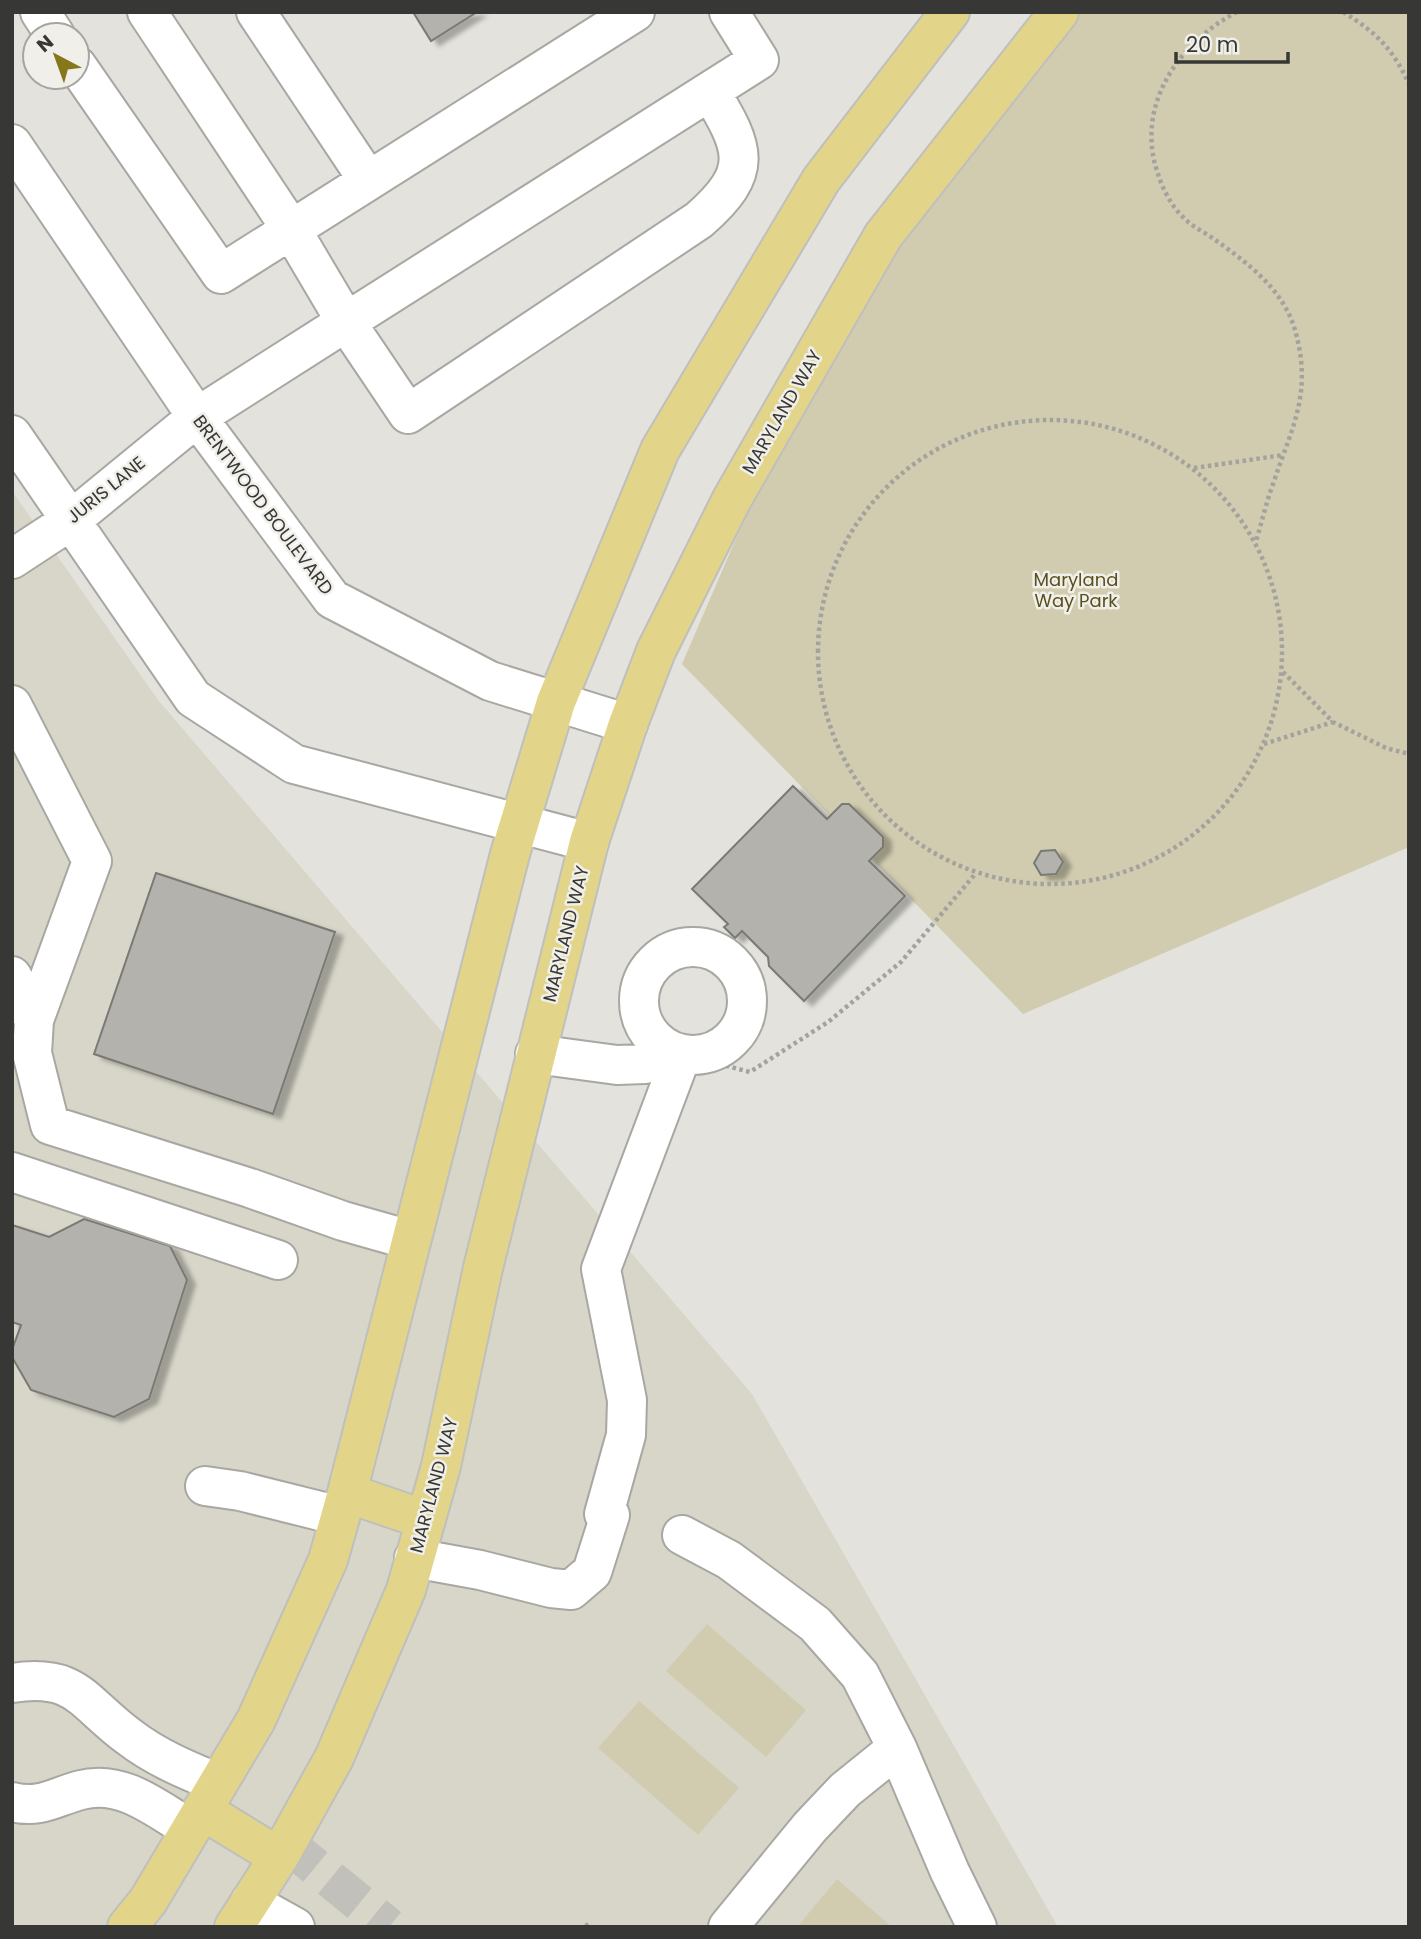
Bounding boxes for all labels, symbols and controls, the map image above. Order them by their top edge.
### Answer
north arrow [21,21,91,91]
scale bar [1176,21,1288,65]
text: N [31,29,59,58]
text: 20 m [1186,30,1239,59]
street label: MARYLAND WAY [736,345,827,478]
street label: BRENTWOOD BOULEVARD [187,410,339,600]
street label: JURIS LANE [61,450,150,529]
park label: Maryland Way Park [1034,567,1118,613]
street label: MARYLAND WAY [537,863,595,1005]
street label: MARYLAND WAY [403,1414,464,1555]

